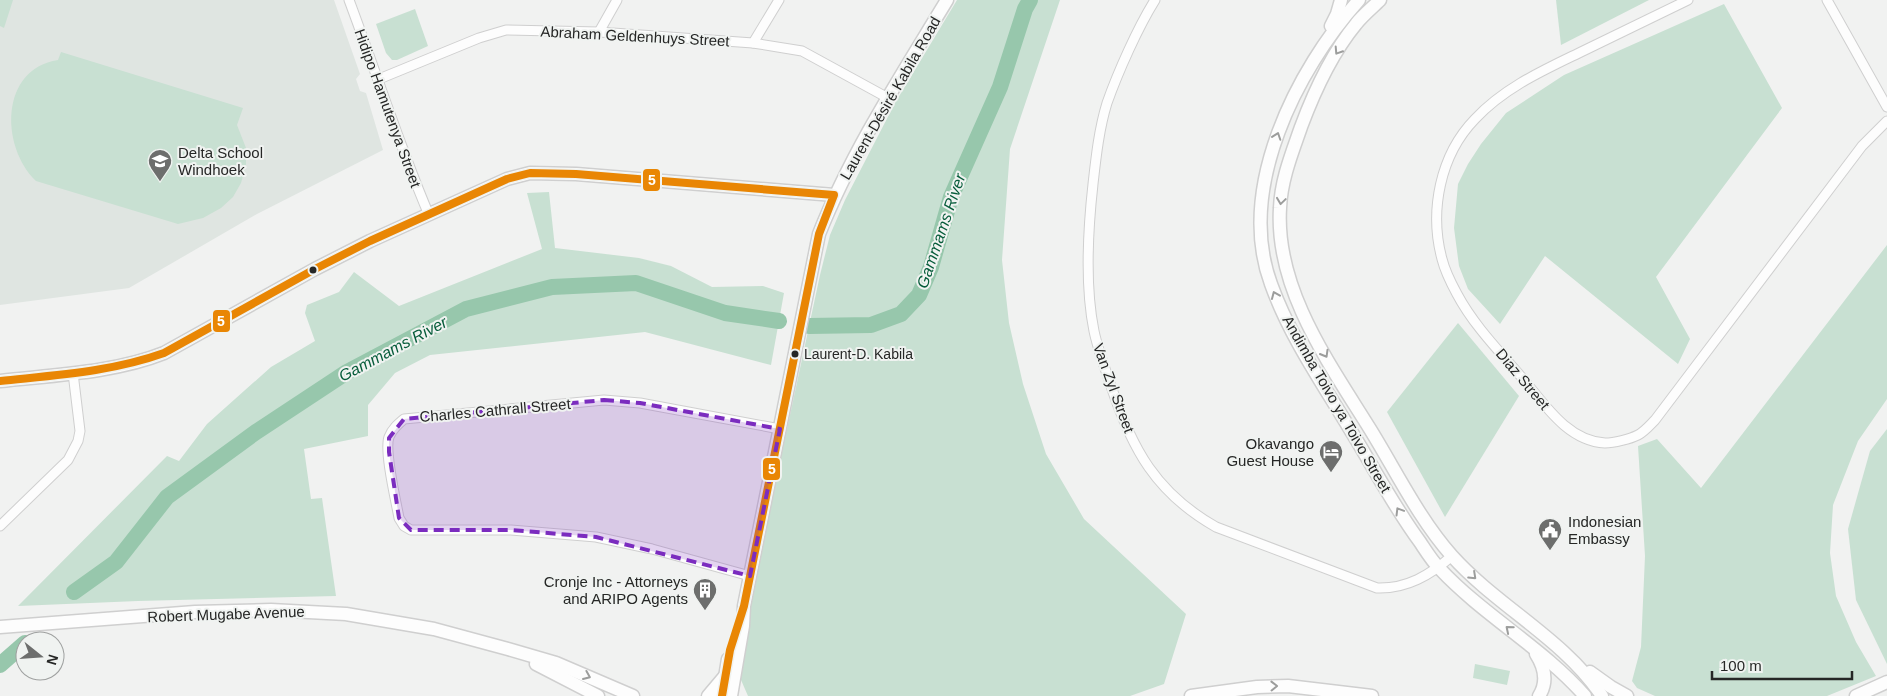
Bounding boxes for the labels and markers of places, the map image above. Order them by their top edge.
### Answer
place label: Delta School Windhoek [178,144,263,178]
school or university icon: Delta School Windhoek [147,148,173,182]
unlabelled marker [308,265,318,275]
place label: Laurent-D. Kabila [804,346,913,362]
marker: Laurent-D. Kabila [790,349,800,359]
place label: Okavango Guest House [1226,435,1314,469]
hotel icon: Okavango Guest House [1318,439,1344,473]
place label: Indonesian Embassy [1568,513,1641,547]
public building icon: Indonesian Embassy [1537,517,1563,551]
place label: Cronje Inc - Attorneys and ARIPO Agents [544,573,688,607]
building icon: Cronje Inc - Attorneys and ARIPO Agents [692,577,718,611]

